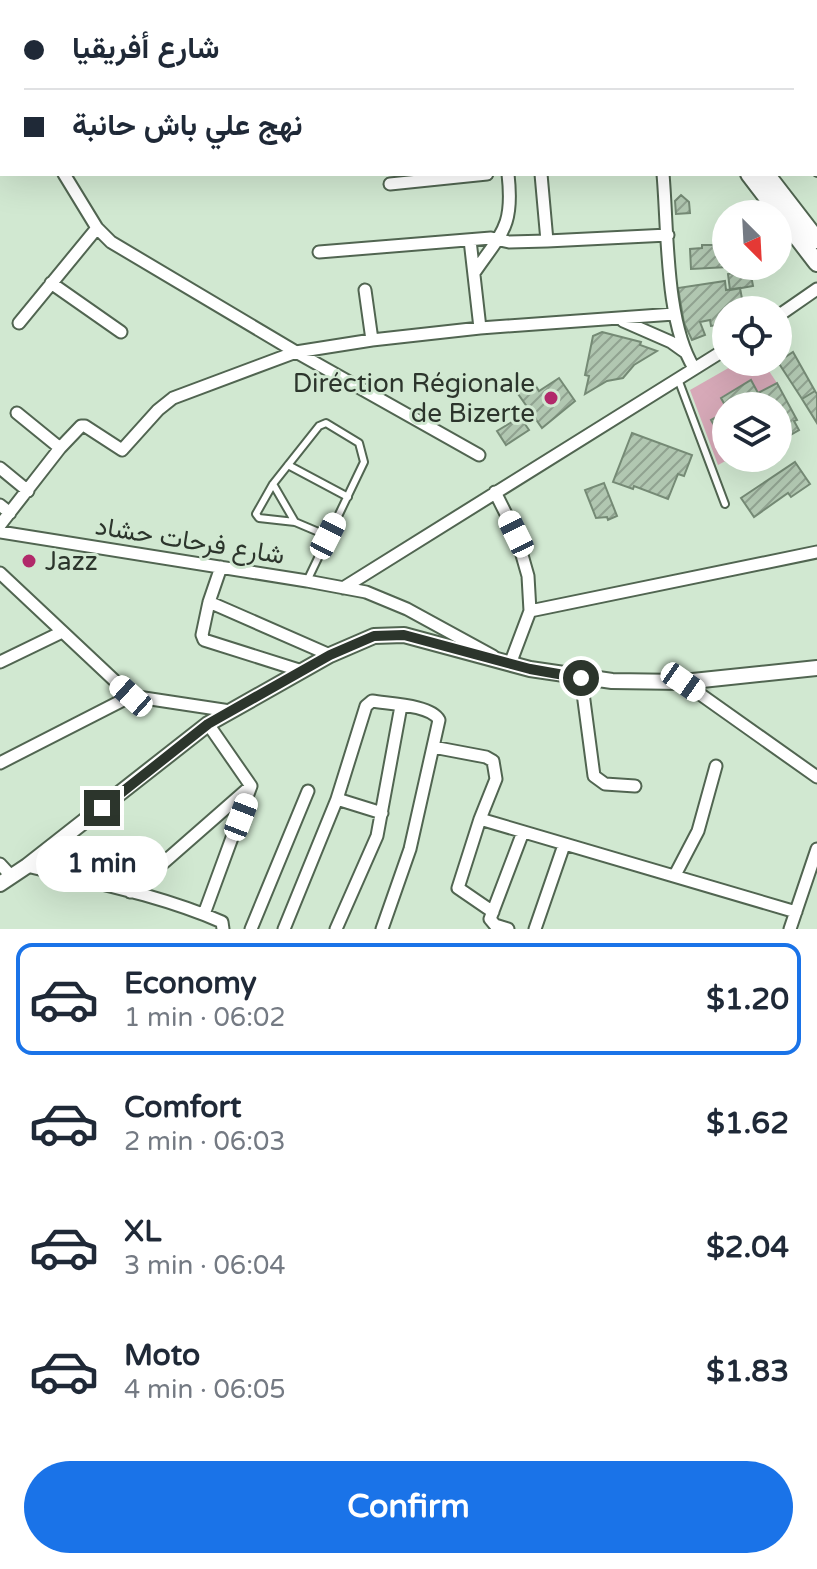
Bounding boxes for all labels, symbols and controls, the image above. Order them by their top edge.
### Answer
text: شارع أفريقيا [72,30,219,67]
text: نهج علي باش حانبة [72,107,303,144]
north arrow [712,200,792,280]
map controls [712,200,792,472]
button: locate [712,296,792,376]
place label: Diréction Régionale de Bizerte [293,368,535,429]
marker: Diréction Régionale de Bizerte [542,389,560,407]
button: layers [712,392,792,472]
car [495,507,537,561]
car [306,509,350,563]
street label: شارع فرحات حشاد [93,510,287,573]
place label: Jazz [45,546,98,577]
marker: Jazz [20,552,38,570]
car [656,658,710,706]
route start [563,660,599,696]
car [105,671,157,721]
route end [84,790,120,826]
car [221,790,261,844]
callout: 1 min [36,836,168,892]
text: 1 min [67,848,137,879]
icon: car [28,963,100,1035]
text: Economy [124,965,257,1002]
text: $1.20 [706,981,789,1018]
text: 1 min · 06:02 [124,1002,286,1033]
icon: car [28,1087,100,1159]
text: Comfort [124,1089,242,1126]
text: $1.62 [706,1105,789,1142]
text: 2 min · 06:03 [124,1126,286,1157]
icon: car [28,1211,100,1283]
text: XL [124,1213,161,1250]
text: $2.04 [706,1229,789,1266]
text: 3 min · 06:04 [124,1250,286,1281]
icon: car [28,1335,100,1407]
text: Moto [124,1337,200,1374]
text: $1.83 [706,1353,789,1390]
text: 4 min · 06:05 [124,1374,286,1405]
button: Confirm [24,1461,793,1553]

